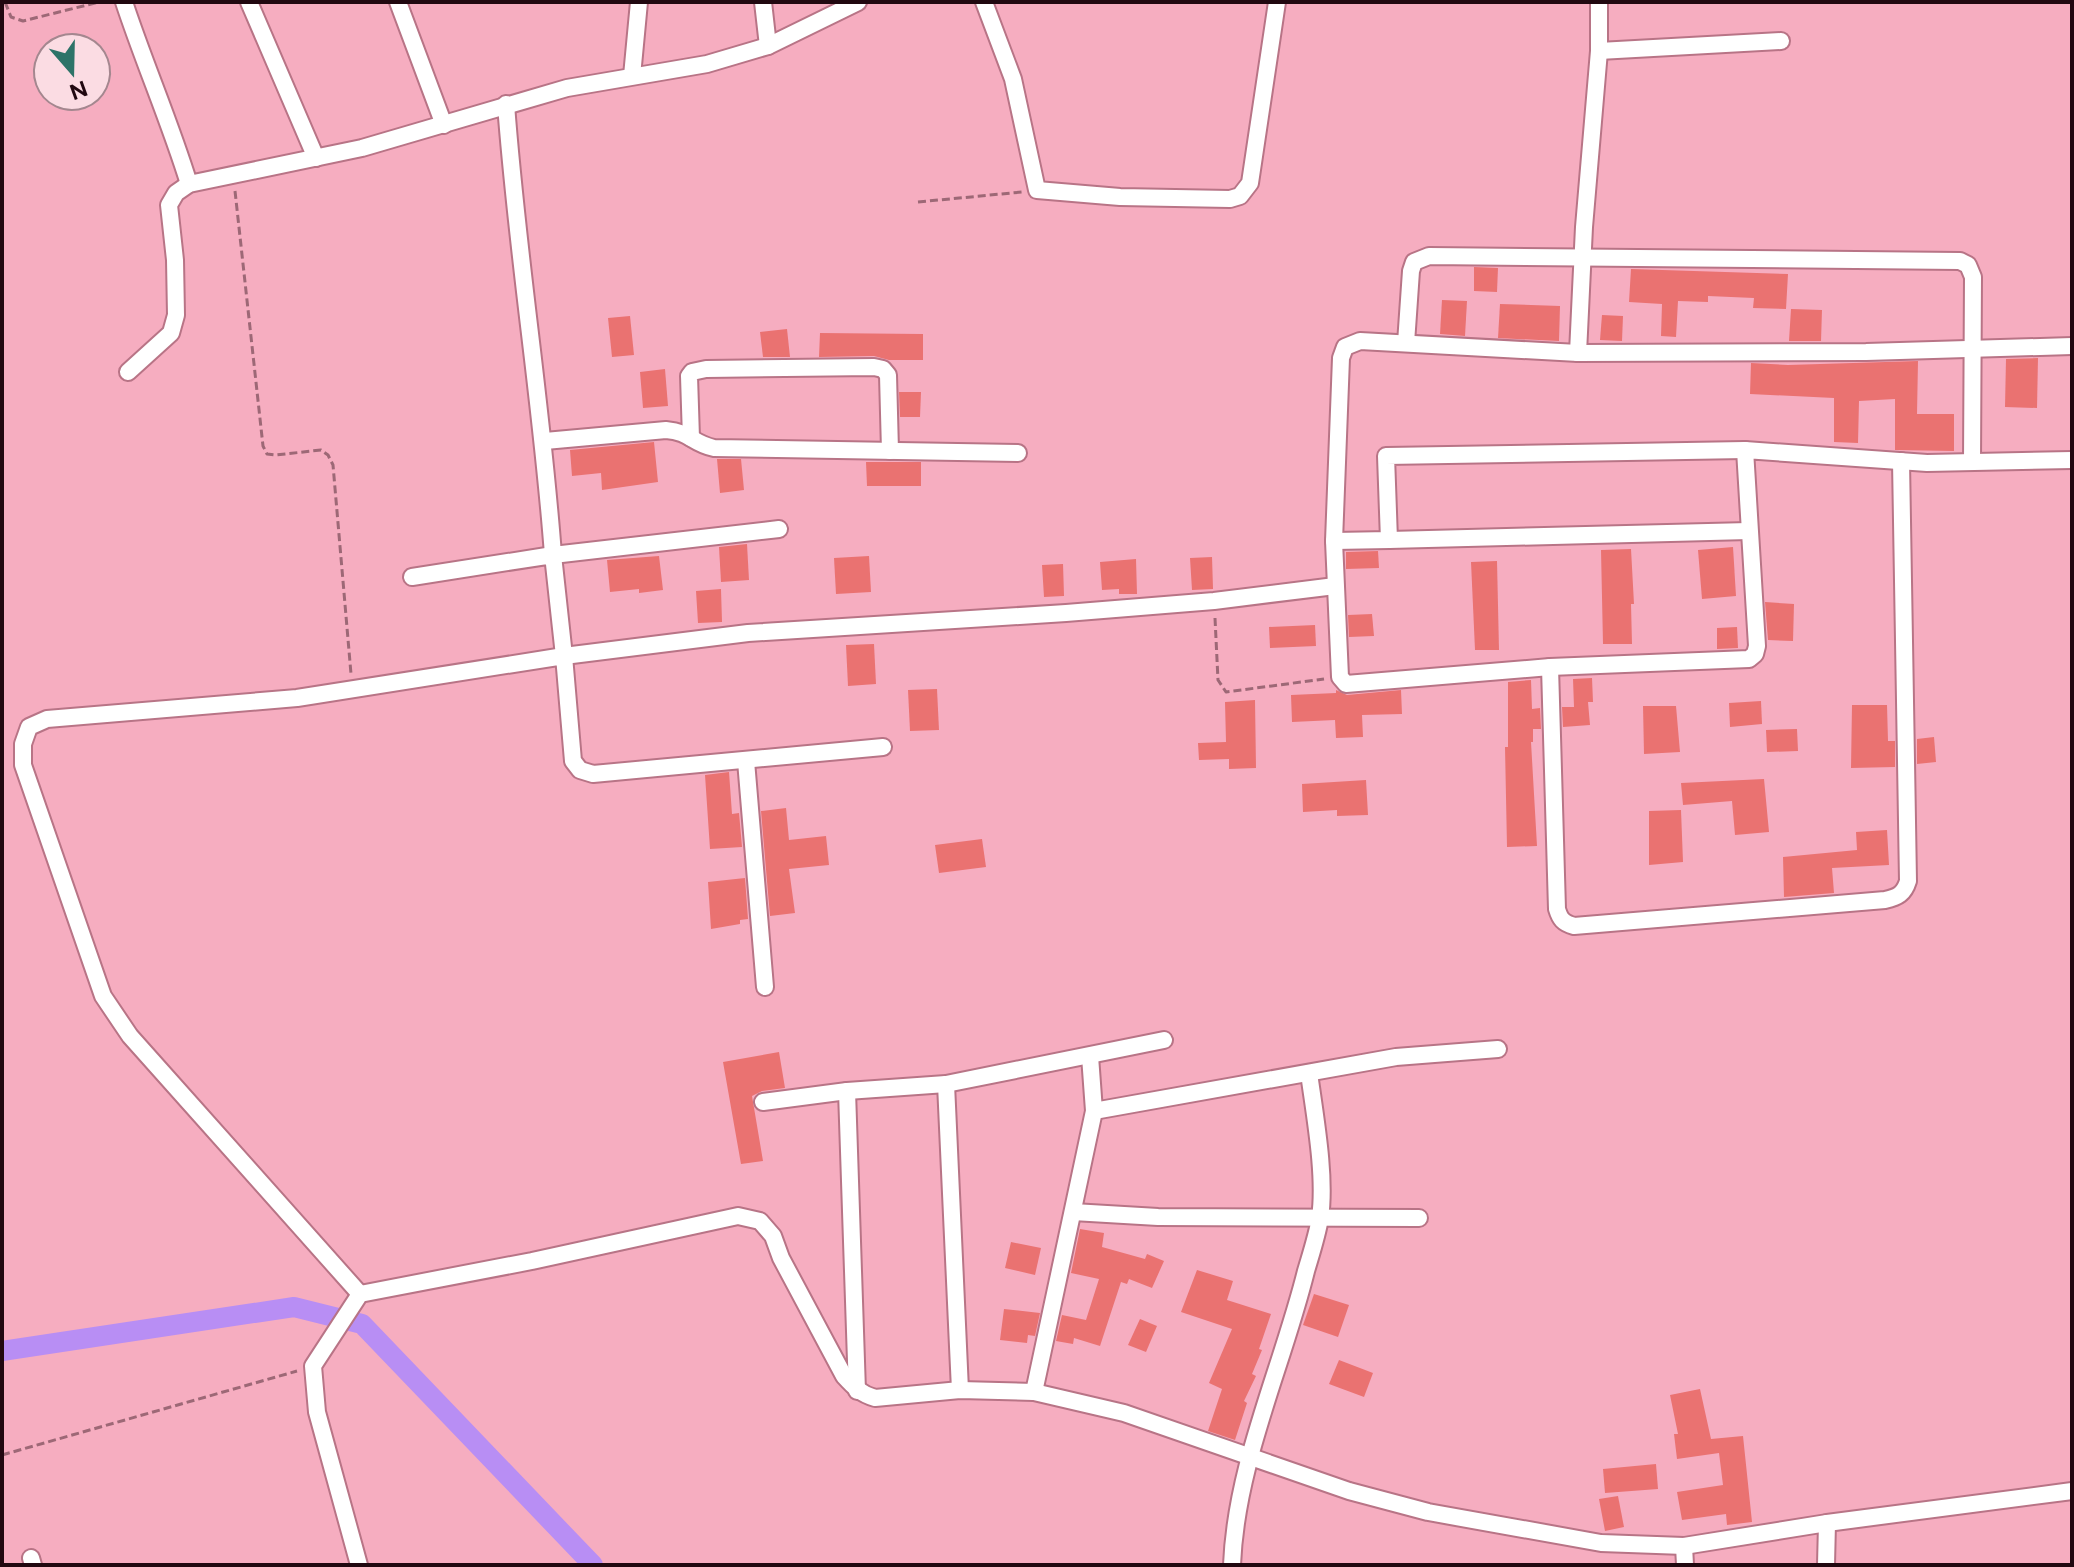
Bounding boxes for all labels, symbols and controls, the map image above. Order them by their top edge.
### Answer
north arrow [32,32,112,112]
text: N [66,75,91,106]

